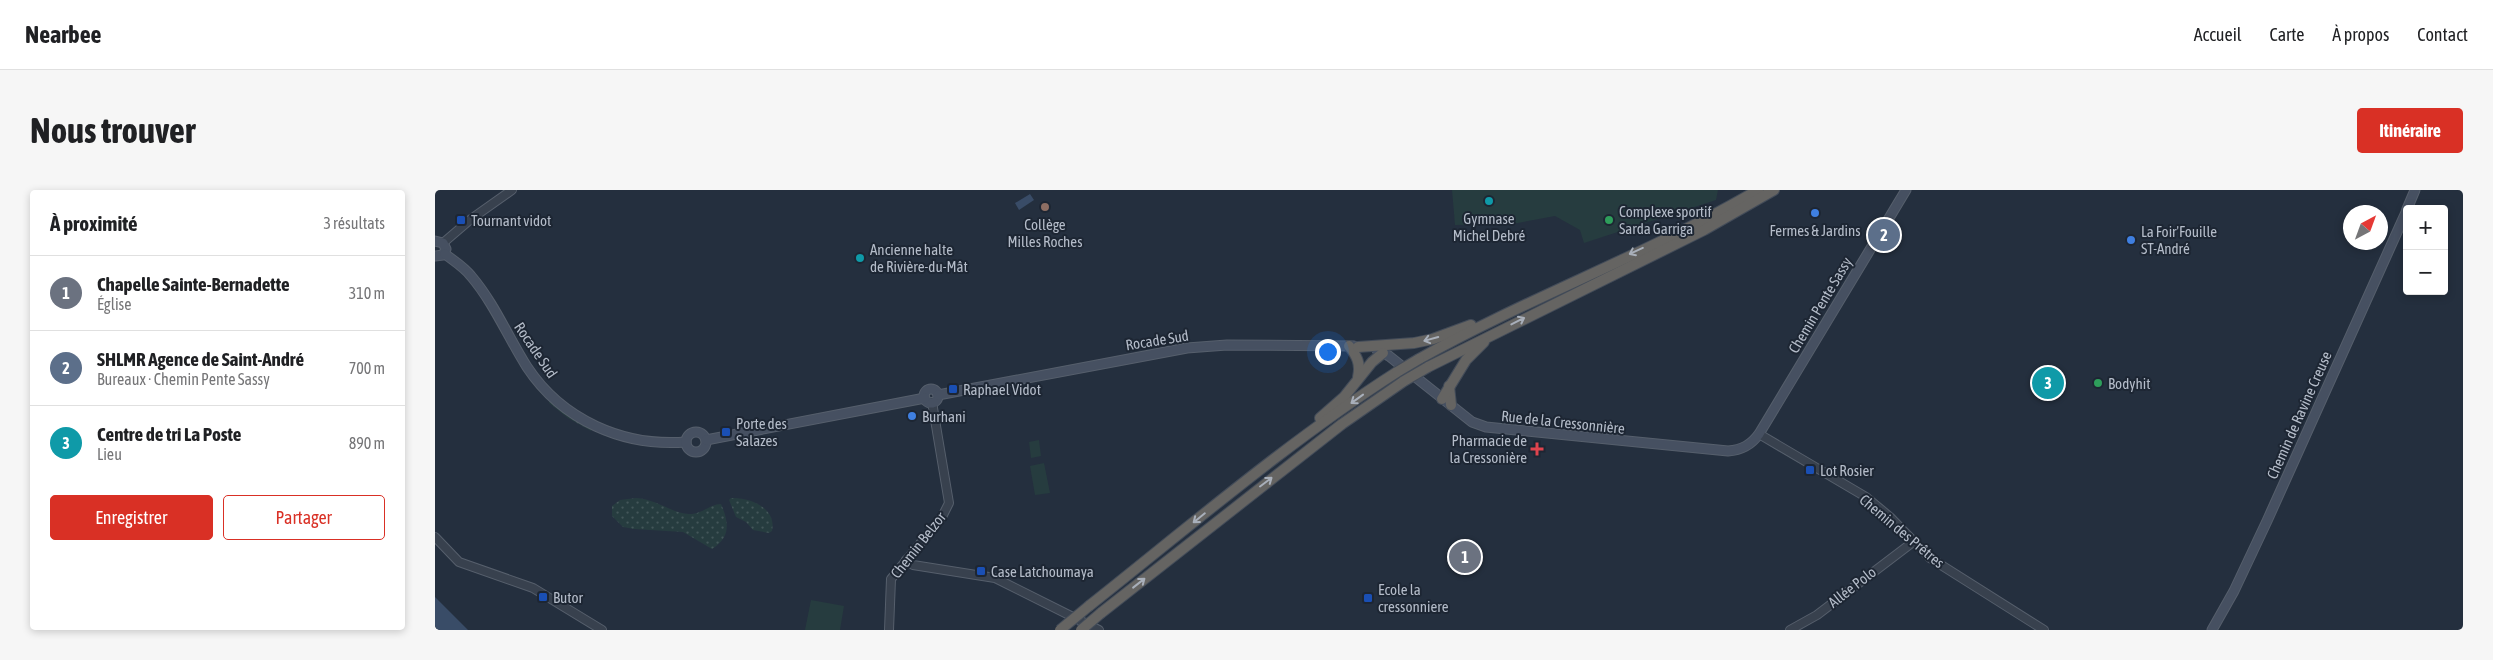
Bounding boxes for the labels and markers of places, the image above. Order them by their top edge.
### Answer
marker: Gymnase Michel Debré [1483,195,1495,207]
marker: Collège Milles Roches [1039,201,1051,213]
place label: Complexe sportif Sarda Garriga [1619,203,1712,237]
marker: Fermes & Jardins [1809,207,1821,219]
place label: Gymnase Michel Debré [1453,210,1526,244]
place label: Tournant vidot [471,212,551,229]
marker: Tournant vidot [455,214,467,226]
marker: Complexe sportif Sarda Garriga [1603,214,1615,226]
place label: Collège Milles Roches [1008,216,1082,250]
pin: 2 [1868,216,1900,254]
place label: Fermes & Jardins [1769,222,1861,239]
place label: La Foir'Fouille ST-André [2141,223,2217,257]
marker: La Foir'Fouille ST-André [2125,234,2137,246]
place label: Ancienne halte de Rivière-du-Mât [870,241,968,275]
marker: Ancienne halte de Rivière-du-Mât [854,252,866,264]
pin: 3 [2032,364,2064,402]
place label: Bodyhit [2108,375,2151,392]
marker: Bodyhit [2092,377,2104,389]
place label: Raphael Vidot [963,381,1041,398]
marker: Raphael Vidot [947,383,959,395]
place label: Burhani [922,408,966,425]
marker: Burhani [906,410,918,422]
place label: Porte des Salazes [736,415,787,449]
marker: Porte des Salazes [720,426,732,438]
place label: Pharmacie de la Cressonière [1450,432,1527,466]
marker: Pharmacie de la Cressonière [1531,443,1543,455]
place label: Lot Rosier [1820,462,1874,479]
marker: Lot Rosier [1804,464,1816,476]
pin: 1 [1449,538,1481,576]
place label: Case Latchoumaya [991,563,1094,580]
marker: Case Latchoumaya [975,565,987,577]
place label: Ecole la cressonniere [1378,581,1449,615]
place label: Butor [553,589,584,606]
marker: Butor [537,591,549,603]
marker: Ecole la cressonniere [1362,592,1374,604]

